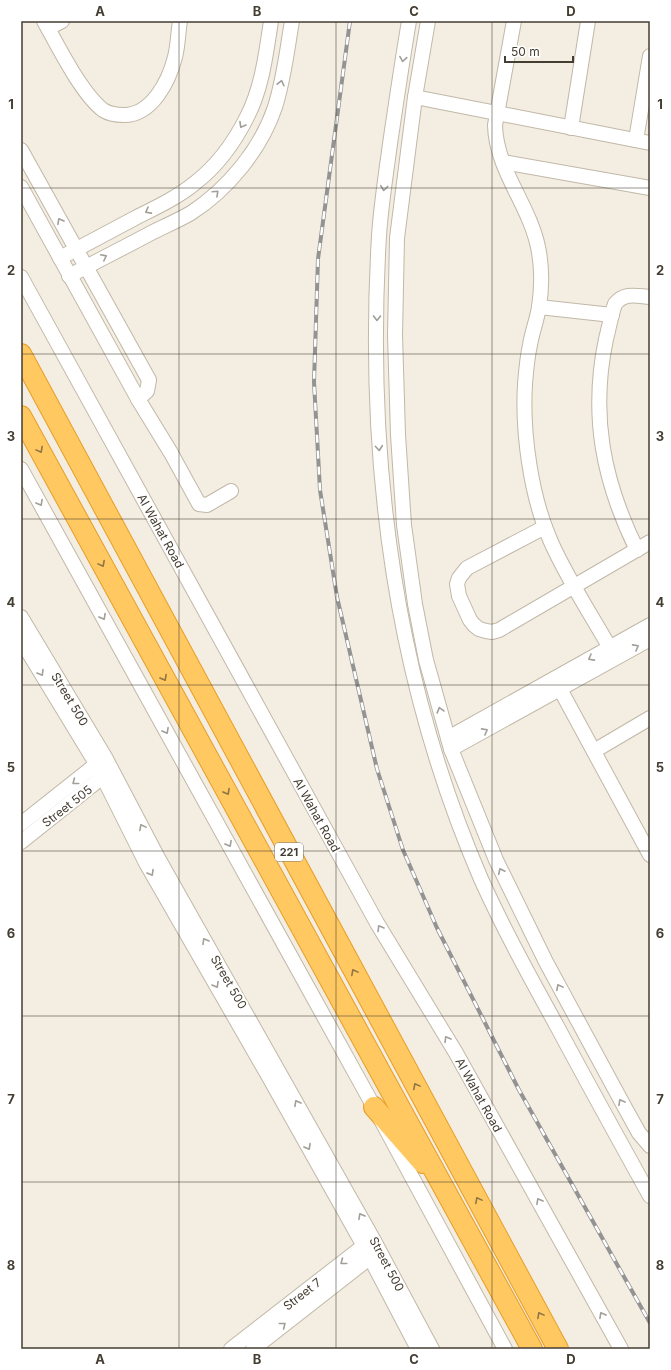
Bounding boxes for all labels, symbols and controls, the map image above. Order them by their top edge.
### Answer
text: A [95,3,105,19]
text: B [253,3,262,19]
text: C [409,3,419,19]
text: D [566,3,576,19]
scale bar [505,38,573,64]
text: 50 m [511,44,540,59]
one-way arrow [399,56,407,63]
one-way arrow [277,80,285,86]
text: 1 [8,96,14,112]
text: 1 [657,96,663,112]
one-way arrow [240,121,247,128]
one-way arrow [380,185,389,191]
one-way arrow [211,190,219,198]
one-way arrow [145,207,152,214]
one-way arrow [57,217,64,225]
one-way arrow [100,255,107,262]
text: 2 [7,262,15,278]
text: 2 [656,262,664,278]
one-way arrow [373,315,381,321]
text: 3 [7,428,15,444]
text: 3 [656,428,664,444]
one-way arrow [375,445,384,451]
one-way arrow [35,446,42,453]
street label: Al Wahat Road [134,491,188,571]
one-way arrow [35,499,43,506]
one-way arrow [97,560,104,568]
text: 4 [7,594,16,610]
text: 4 [656,594,665,610]
one-way arrow [99,613,106,620]
one-way arrow [632,644,639,652]
one-way arrow [588,653,596,660]
one-way arrow [37,669,44,676]
street label: Street 500 [48,670,92,728]
one-way arrow [159,674,167,682]
one-way arrow [436,707,445,714]
one-way arrow [161,726,169,734]
one-way arrow [481,728,489,735]
text: 5 [7,759,15,775]
text: 5 [656,759,664,775]
street label: Al Wahat Road [290,775,344,855]
one-way arrow [72,777,79,784]
street label: Street 505 [39,782,95,830]
one-way arrow [222,788,230,795]
one-way arrow [139,824,147,832]
one-way arrow [224,840,231,848]
road number: 221 [275,843,303,861]
one-way arrow [147,868,154,876]
one-way arrow [498,868,506,875]
text: 6 [7,925,15,941]
one-way arrow [378,925,385,932]
text: 6 [656,925,664,941]
one-way arrow [203,938,210,945]
street label: Street 500 [208,952,250,1012]
one-way arrow [351,969,359,976]
one-way arrow [212,981,219,988]
one-way arrow [557,984,564,991]
one-way arrow [445,1036,452,1043]
street label: Al Wahat Road [452,1055,506,1135]
one-way arrow [413,1083,421,1090]
text: 7 [7,1091,15,1107]
text: 7 [656,1091,664,1107]
one-way arrow [619,1098,626,1106]
one-way arrow [295,1100,302,1107]
one-way arrow [304,1143,311,1150]
one-way arrow [475,1197,483,1205]
one-way arrow [536,1198,543,1206]
one-way arrow [358,1213,365,1220]
street label: Street 500 [366,1234,408,1294]
text: 8 [7,1257,15,1273]
text: 8 [656,1257,664,1273]
one-way arrow [340,1258,347,1265]
street label: Street 7 [280,1274,324,1313]
one-way arrow [537,1312,544,1319]
one-way arrow [599,1312,606,1319]
one-way arrow [279,1323,286,1330]
text: A [95,1351,105,1367]
text: B [253,1351,262,1367]
text: C [409,1351,419,1367]
text: D [566,1351,576,1367]

